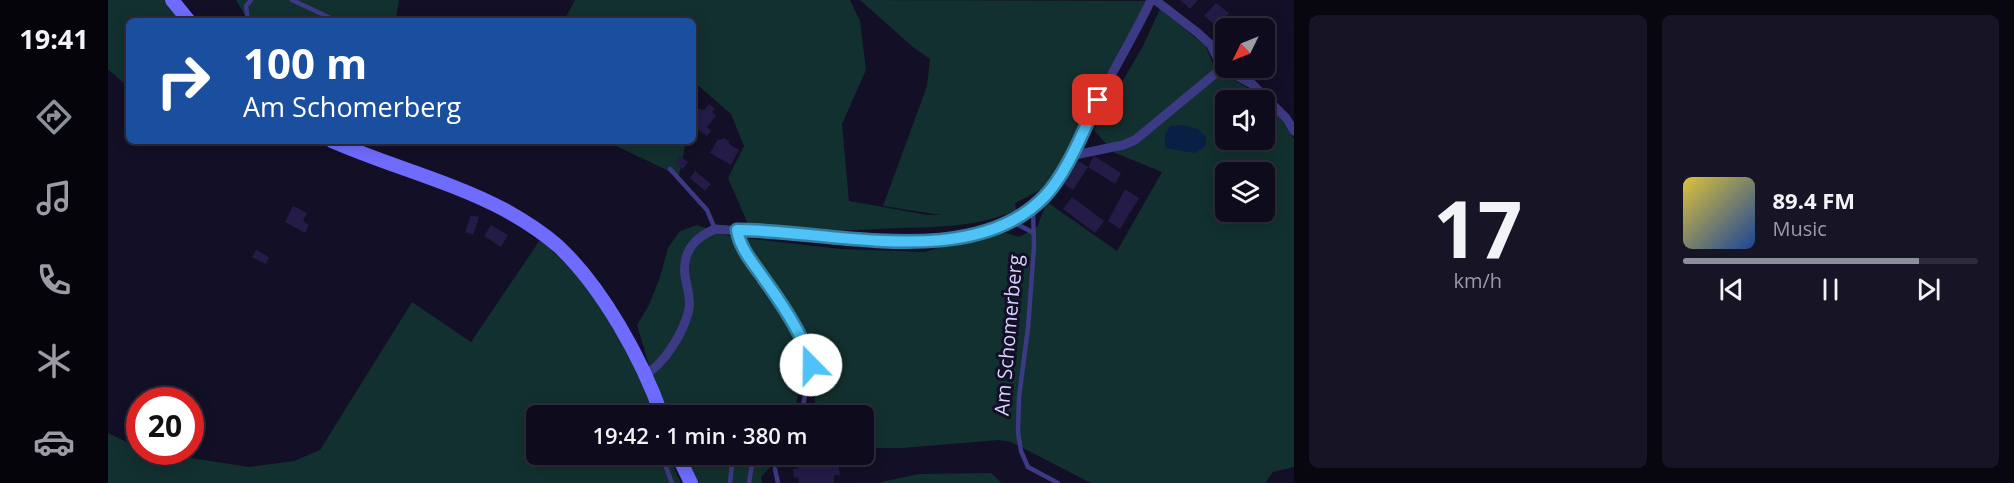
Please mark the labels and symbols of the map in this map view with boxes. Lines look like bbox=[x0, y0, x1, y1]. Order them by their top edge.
north arrow bbox=[1215, 18, 1275, 78]
pin bbox=[1072, 74, 1123, 125]
street label: Am Schomerberg bbox=[988, 253, 1029, 417]
position arrow bbox=[779, 333, 843, 397]
speed limit sign: 20 bbox=[126, 387, 204, 465]

